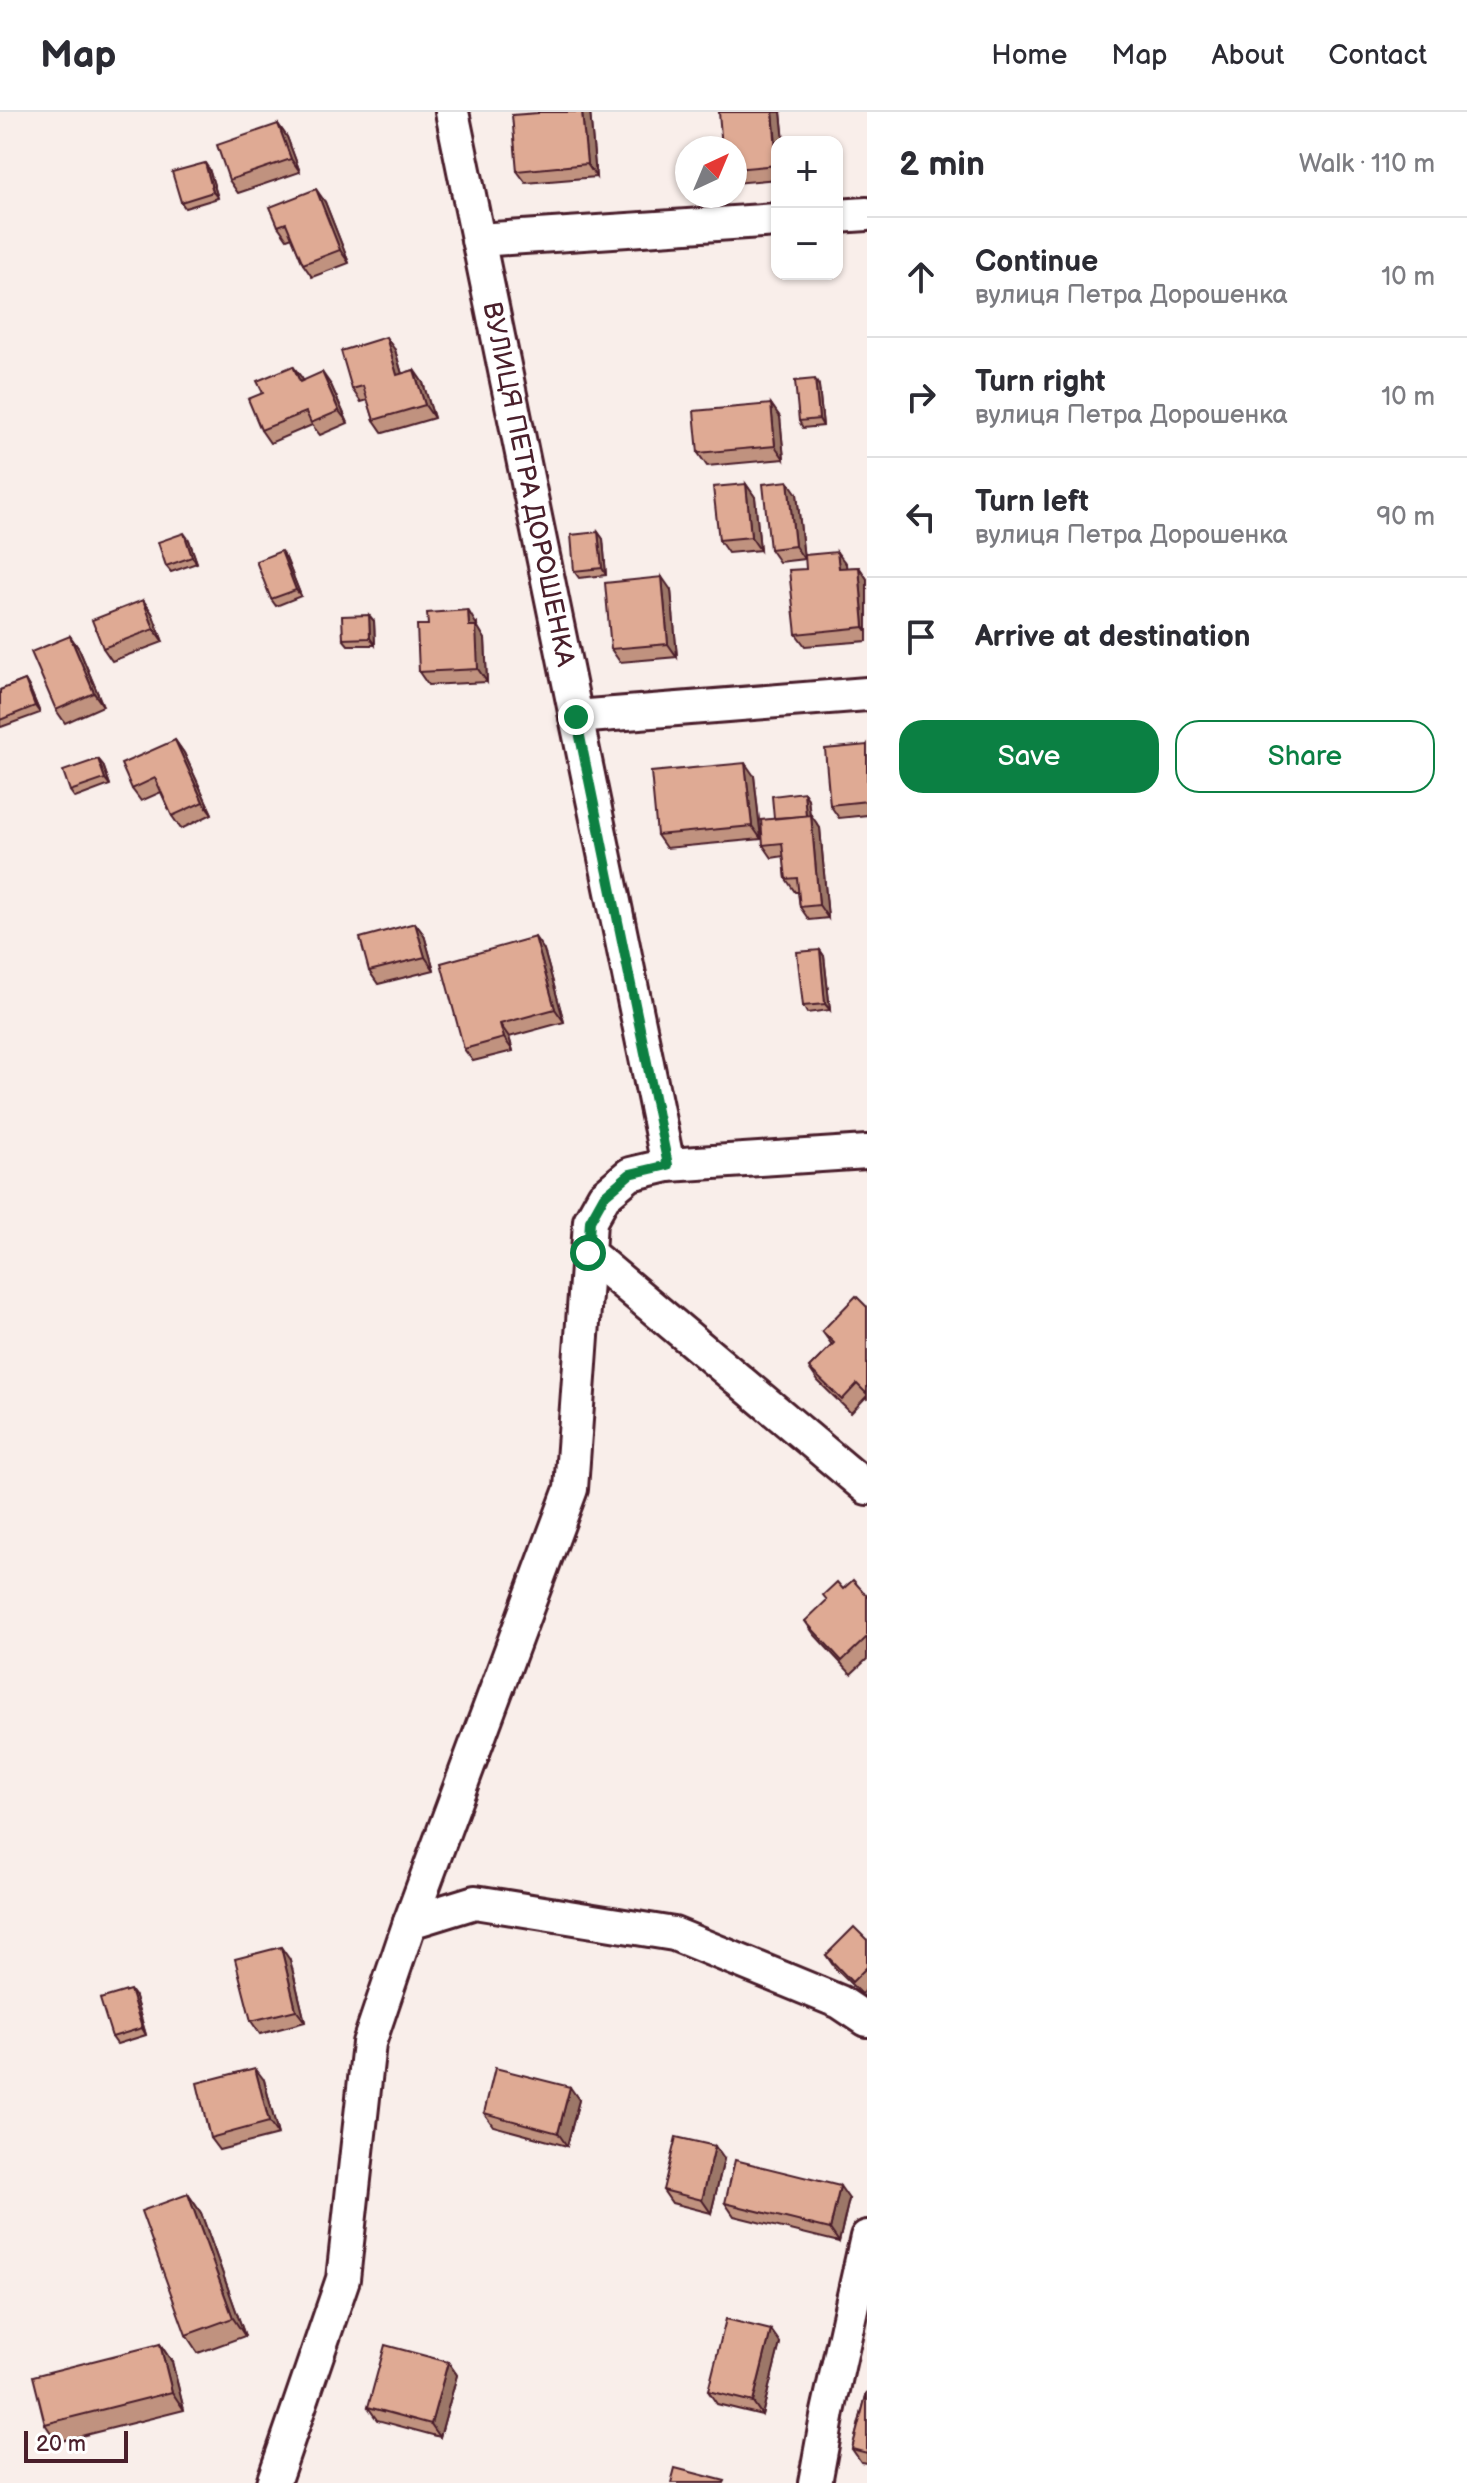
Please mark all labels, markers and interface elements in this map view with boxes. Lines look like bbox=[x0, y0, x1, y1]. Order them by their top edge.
text: Map bbox=[40, 33, 116, 78]
text: Home bbox=[991, 39, 1067, 72]
text: Map bbox=[1111, 39, 1168, 72]
text: About bbox=[1212, 39, 1284, 72]
text: Contact bbox=[1328, 39, 1427, 72]
north arrow bbox=[675, 136, 747, 208]
map controls bbox=[771, 136, 843, 280]
button: + bbox=[771, 136, 843, 208]
text: 2 min bbox=[899, 144, 985, 185]
text: Walk · 110 m bbox=[1299, 149, 1435, 180]
button: − bbox=[771, 208, 843, 280]
text: Continue bbox=[975, 244, 1098, 280]
icon: ahead bbox=[899, 255, 943, 299]
text: 10 m bbox=[1381, 262, 1435, 293]
text: вулиця Петра Дорошенка bbox=[975, 280, 1288, 311]
street label: ВУЛИЦЯ ПЕТРА ДОРОШЕНКА bbox=[476, 299, 581, 669]
text: Turn right bbox=[975, 364, 1106, 400]
icon: right bbox=[899, 375, 943, 419]
text: 10 m bbox=[1381, 382, 1435, 413]
text: вулиця Петра Дорошенка bbox=[975, 400, 1288, 431]
text: Turn left bbox=[975, 484, 1089, 520]
icon: left bbox=[899, 495, 943, 539]
text: 90 m bbox=[1376, 502, 1435, 533]
text: вулиця Петра Дорошенка bbox=[975, 520, 1288, 551]
icon: arrive bbox=[899, 615, 943, 659]
text: Arrive at destination bbox=[975, 619, 1251, 655]
route end bbox=[558, 699, 594, 735]
button: Save bbox=[899, 720, 1159, 793]
button: Share bbox=[1175, 720, 1435, 793]
route start bbox=[570, 1235, 606, 1271]
scale bar bbox=[24, 2427, 128, 2463]
text: 20 m bbox=[36, 2431, 86, 2458]

